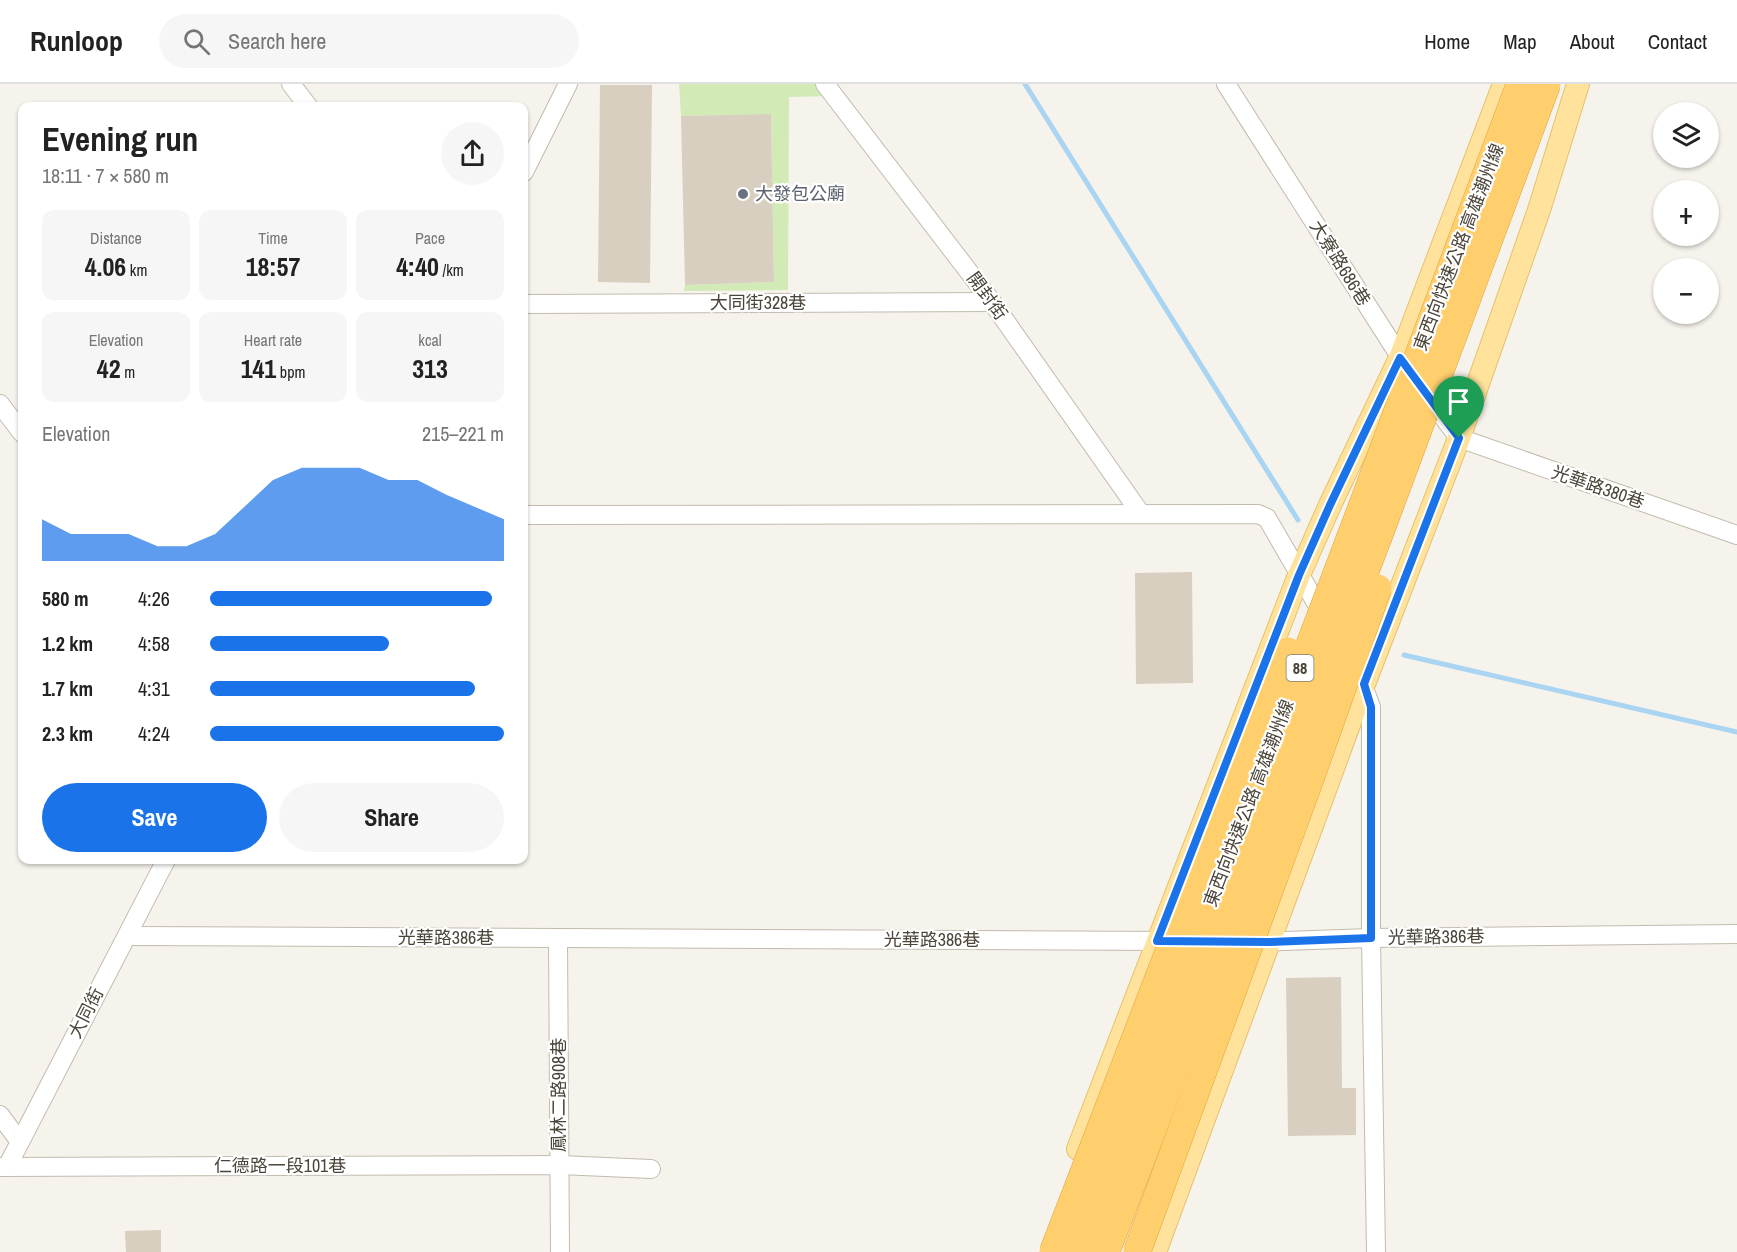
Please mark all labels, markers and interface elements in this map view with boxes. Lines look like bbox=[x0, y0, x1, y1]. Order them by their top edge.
search box bbox=[159, 14, 579, 68]
text: Runloop bbox=[30, 22, 123, 60]
icon: search bbox=[180, 25, 213, 58]
text: Search here bbox=[228, 26, 326, 56]
text: Home bbox=[1424, 27, 1470, 56]
text: Map bbox=[1503, 27, 1537, 56]
text: About bbox=[1570, 27, 1615, 56]
text: Contact bbox=[1648, 27, 1707, 56]
map controls bbox=[1653, 102, 1719, 324]
button: layers bbox=[1653, 102, 1719, 168]
text: Evening run bbox=[42, 117, 198, 161]
button: share bbox=[441, 122, 504, 185]
street label: 東西向快速公路 高雄潮州線 bbox=[1407, 140, 1510, 354]
text: 18:11 · 7 × 580 m bbox=[42, 162, 169, 189]
button: + bbox=[1653, 180, 1719, 246]
place label: 大發包公廟 bbox=[755, 181, 845, 206]
marker: 大發包公廟 bbox=[736, 187, 750, 201]
street label: 大寮路686巷 bbox=[1304, 215, 1377, 310]
text: Distance bbox=[90, 227, 142, 249]
text: Time bbox=[258, 227, 288, 249]
text: Pace bbox=[415, 227, 445, 249]
text: 4.06 bbox=[85, 249, 126, 284]
text: 18:57 bbox=[246, 249, 300, 284]
text: 4:40 bbox=[396, 249, 439, 284]
button: − bbox=[1653, 258, 1719, 324]
text: km bbox=[126, 259, 147, 281]
text: /km bbox=[439, 259, 464, 281]
street label: 開封街 bbox=[961, 267, 1013, 325]
street label: 大同街328巷 bbox=[710, 290, 806, 315]
text: Elevation bbox=[89, 329, 143, 351]
text: Heart rate bbox=[244, 329, 302, 351]
text: kcal bbox=[418, 329, 442, 351]
text: 42 bbox=[97, 351, 121, 386]
text: 141 bbox=[241, 351, 276, 386]
text: 313 bbox=[412, 351, 448, 386]
text: m bbox=[121, 361, 135, 383]
text: bpm bbox=[276, 361, 305, 383]
pin bbox=[1433, 376, 1484, 438]
icon: arrive bbox=[1442, 385, 1475, 418]
text: Elevation bbox=[42, 420, 110, 447]
text: 215–221 m bbox=[422, 420, 504, 447]
street label: 光華路380巷 bbox=[1548, 459, 1648, 514]
text: 580 m bbox=[42, 585, 89, 612]
text: 4:26 bbox=[138, 585, 170, 612]
text: 1.2 km bbox=[42, 630, 93, 657]
text: 4:58 bbox=[138, 630, 170, 657]
road number: 88 bbox=[1286, 655, 1314, 681]
text: 1.7 km bbox=[42, 675, 93, 702]
text: 4:31 bbox=[138, 675, 170, 702]
street label: 東西向快速公路 高雄潮州線 bbox=[1197, 696, 1300, 910]
text: 2.3 km bbox=[42, 720, 93, 747]
text: 4:24 bbox=[138, 720, 170, 747]
button: Save bbox=[42, 783, 267, 852]
button: Share bbox=[279, 783, 504, 852]
street label: 光華路386巷 bbox=[1387, 923, 1485, 950]
street label: 光華路386巷 bbox=[398, 925, 494, 950]
street label: 光華路386巷 bbox=[884, 927, 980, 952]
street label: 大同街 bbox=[62, 983, 109, 1043]
street label: 鳳林二路908巷 bbox=[546, 1038, 571, 1152]
street label: 仁德路一段101巷 bbox=[214, 1153, 346, 1178]

